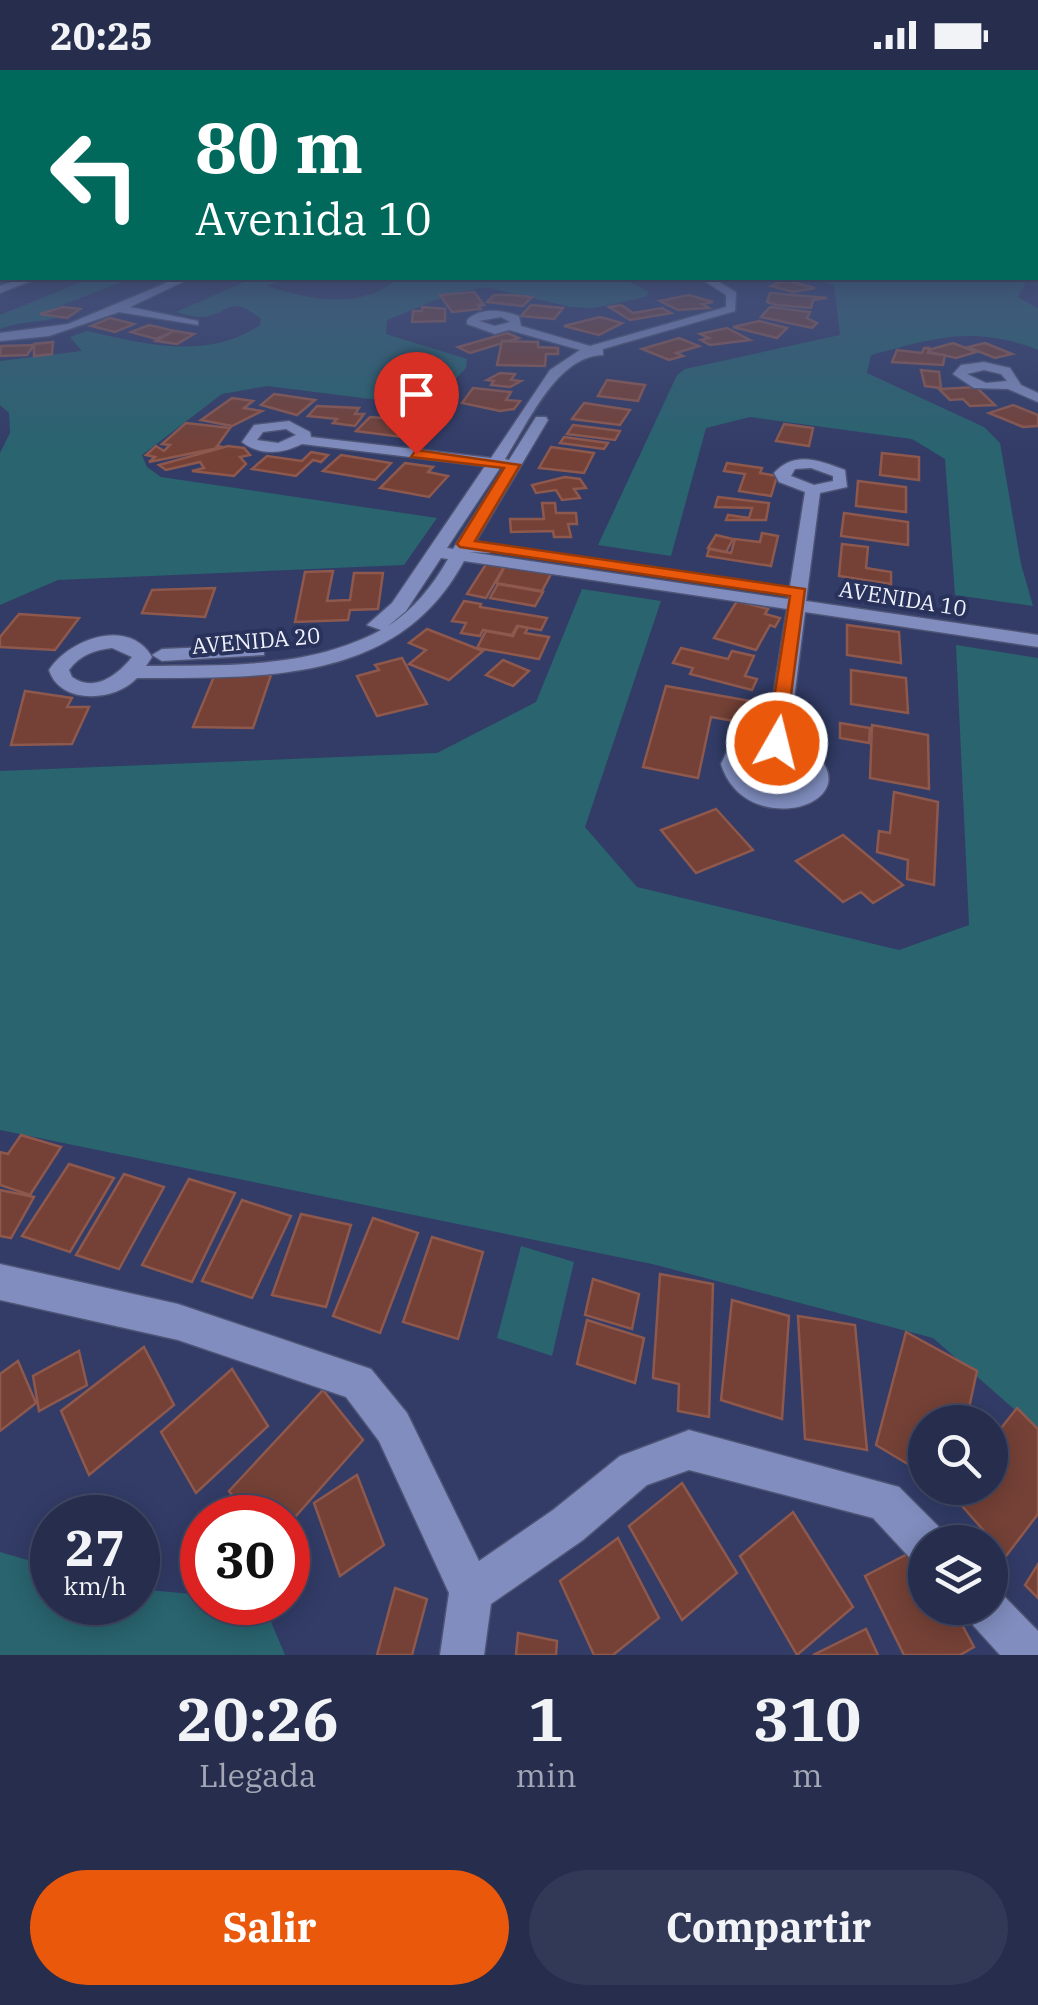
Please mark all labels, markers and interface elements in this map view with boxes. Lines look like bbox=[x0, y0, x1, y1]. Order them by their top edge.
text: 20:25 bbox=[50, 11, 153, 60]
text: 80 m bbox=[195, 101, 363, 192]
icon: left bbox=[30, 110, 160, 240]
text: Avenida 10 bbox=[195, 189, 432, 247]
pin bbox=[374, 352, 459, 455]
icon: arrive bbox=[389, 367, 444, 422]
street label: AVENIDA 10 bbox=[837, 574, 969, 622]
street label: AVENIDA 20 bbox=[190, 620, 322, 660]
position arrow bbox=[725, 691, 829, 795]
map controls bbox=[908, 1405, 1008, 1625]
button: search bbox=[908, 1405, 1008, 1505]
speed limit sign: 30 bbox=[180, 1495, 310, 1625]
text: 27 bbox=[65, 1515, 125, 1580]
button: layers bbox=[908, 1525, 1008, 1625]
text: km/h bbox=[63, 1569, 127, 1602]
text: 20:26 bbox=[177, 1679, 339, 1758]
text: 1 bbox=[528, 1679, 564, 1758]
text: 310 bbox=[753, 1679, 861, 1758]
text: Llegada bbox=[199, 1754, 317, 1796]
text: min bbox=[516, 1754, 577, 1796]
text: m bbox=[792, 1754, 823, 1796]
button: Salir bbox=[30, 1870, 509, 1985]
button: Compartir bbox=[529, 1870, 1008, 1985]

